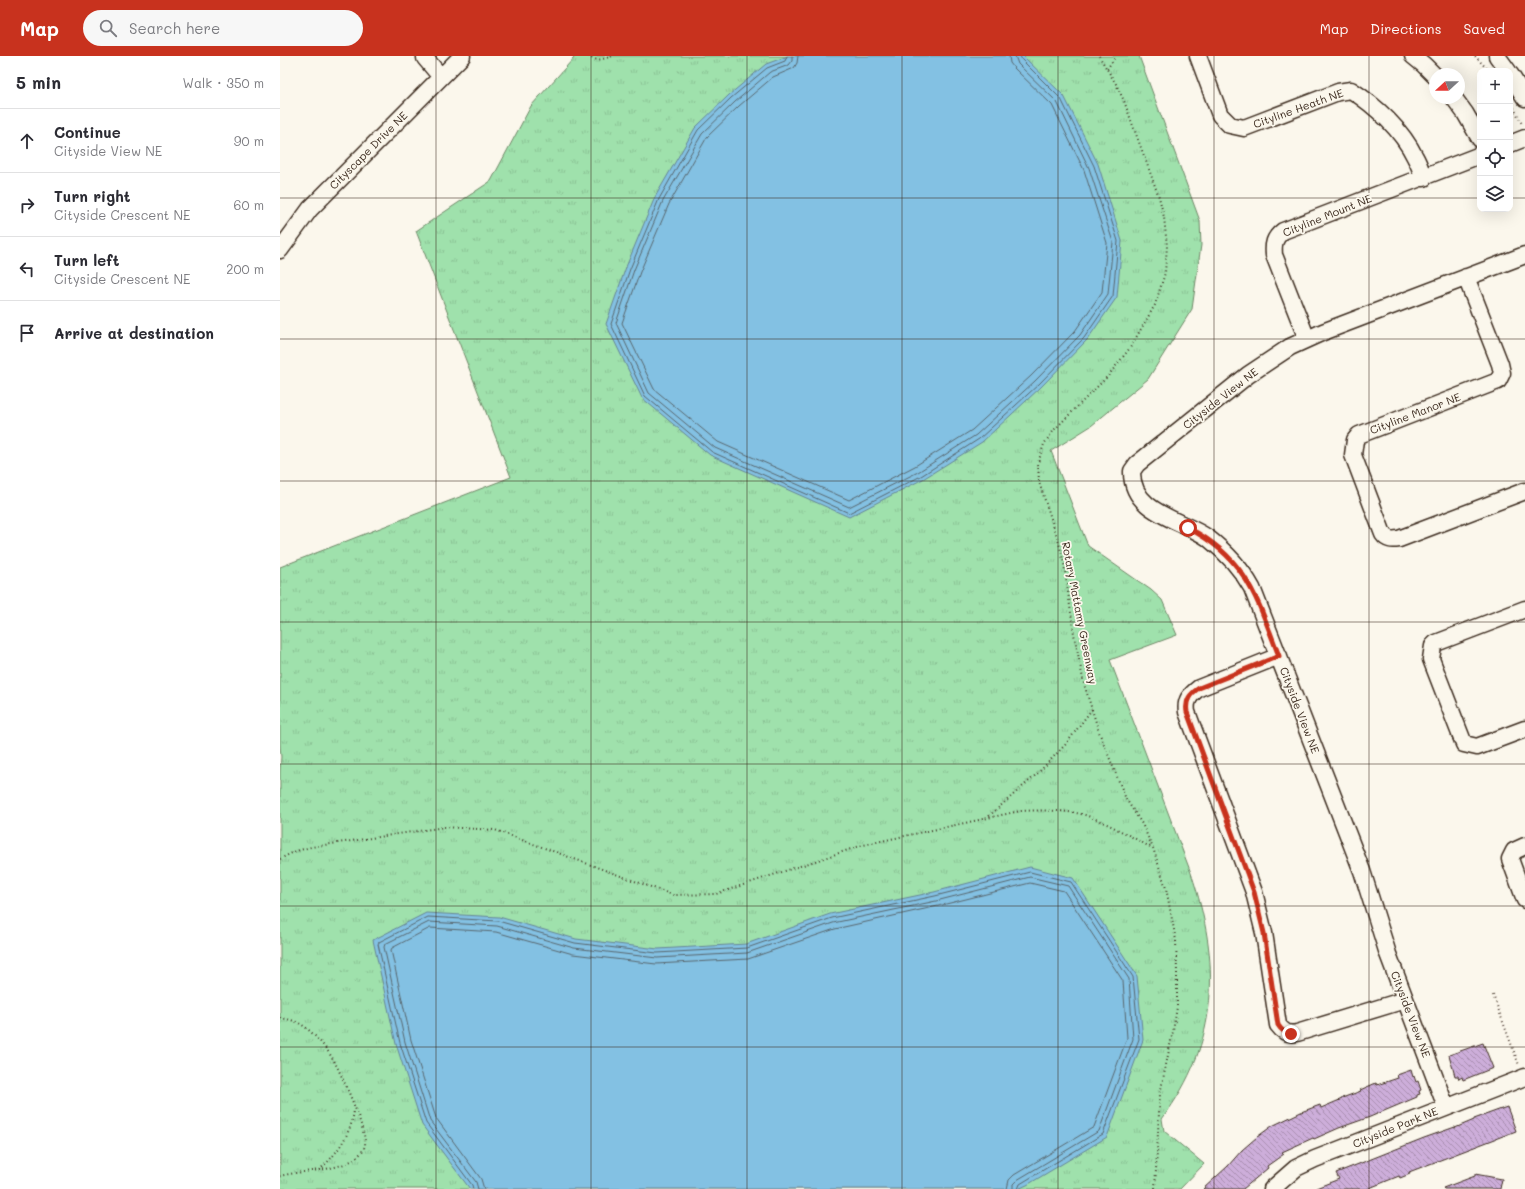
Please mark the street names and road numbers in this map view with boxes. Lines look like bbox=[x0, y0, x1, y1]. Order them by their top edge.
street label: Cityline Heath NE bbox=[1251, 85, 1345, 131]
street label: Cityscape Drive NE bbox=[326, 108, 410, 192]
street label: Cityline Mount NE bbox=[1280, 190, 1374, 240]
street label: Cityside View NE bbox=[1179, 364, 1261, 432]
street label: Cityline Manor NE bbox=[1367, 389, 1463, 437]
street label: Rotary Mattamy Greenway bbox=[1059, 541, 1101, 686]
street label: Cityside View NE bbox=[1277, 665, 1323, 755]
street label: Cityside View NE bbox=[1388, 969, 1434, 1059]
street label: Cityside Park NE bbox=[1350, 1103, 1440, 1151]

